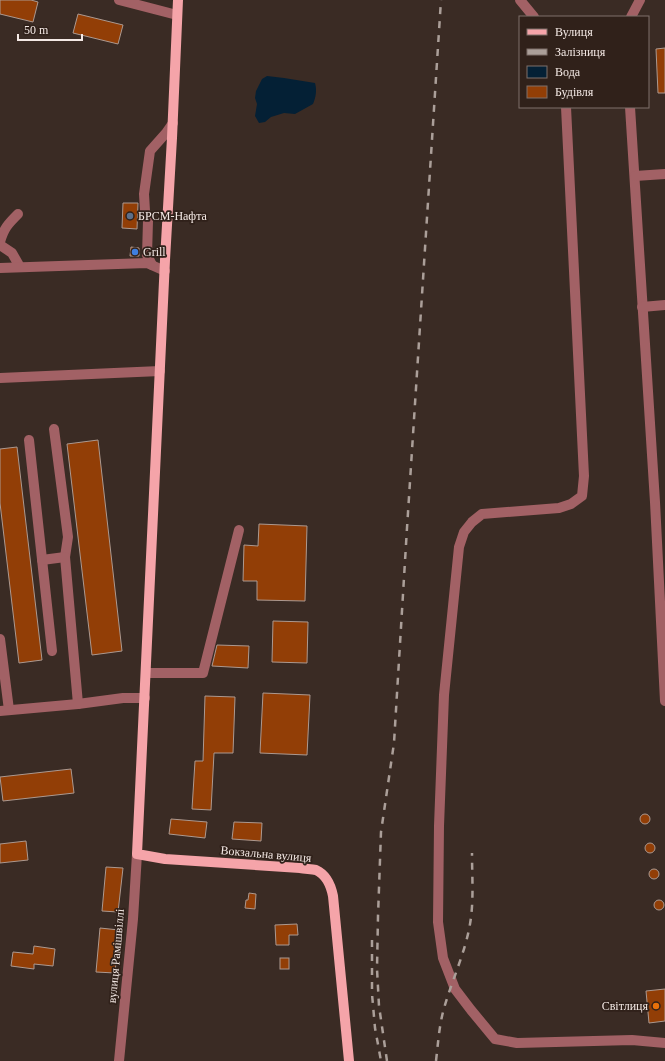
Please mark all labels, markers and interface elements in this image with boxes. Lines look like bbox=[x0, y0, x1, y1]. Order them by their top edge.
scale bar bbox=[18, 16, 82, 42]
legend bbox=[519, 16, 649, 108]
text: 50 m bbox=[24, 23, 49, 37]
text: Вулиця bbox=[555, 25, 593, 39]
text: Залізниця bbox=[555, 45, 606, 59]
text: Вода bbox=[555, 65, 581, 79]
text: Будівля bbox=[555, 85, 594, 99]
place label: БРСМ-Нафта bbox=[138, 209, 208, 223]
marker: БРСМ-Нафта bbox=[125, 211, 135, 221]
place label: Grill bbox=[143, 245, 166, 259]
marker: Grill bbox=[130, 247, 140, 257]
street label: Вокзальна вулиця bbox=[220, 843, 312, 865]
street label: вулиця Рамішвіллі bbox=[105, 908, 127, 1004]
place label: Світлиця bbox=[602, 999, 648, 1013]
marker: Світлиця bbox=[651, 1001, 661, 1011]

